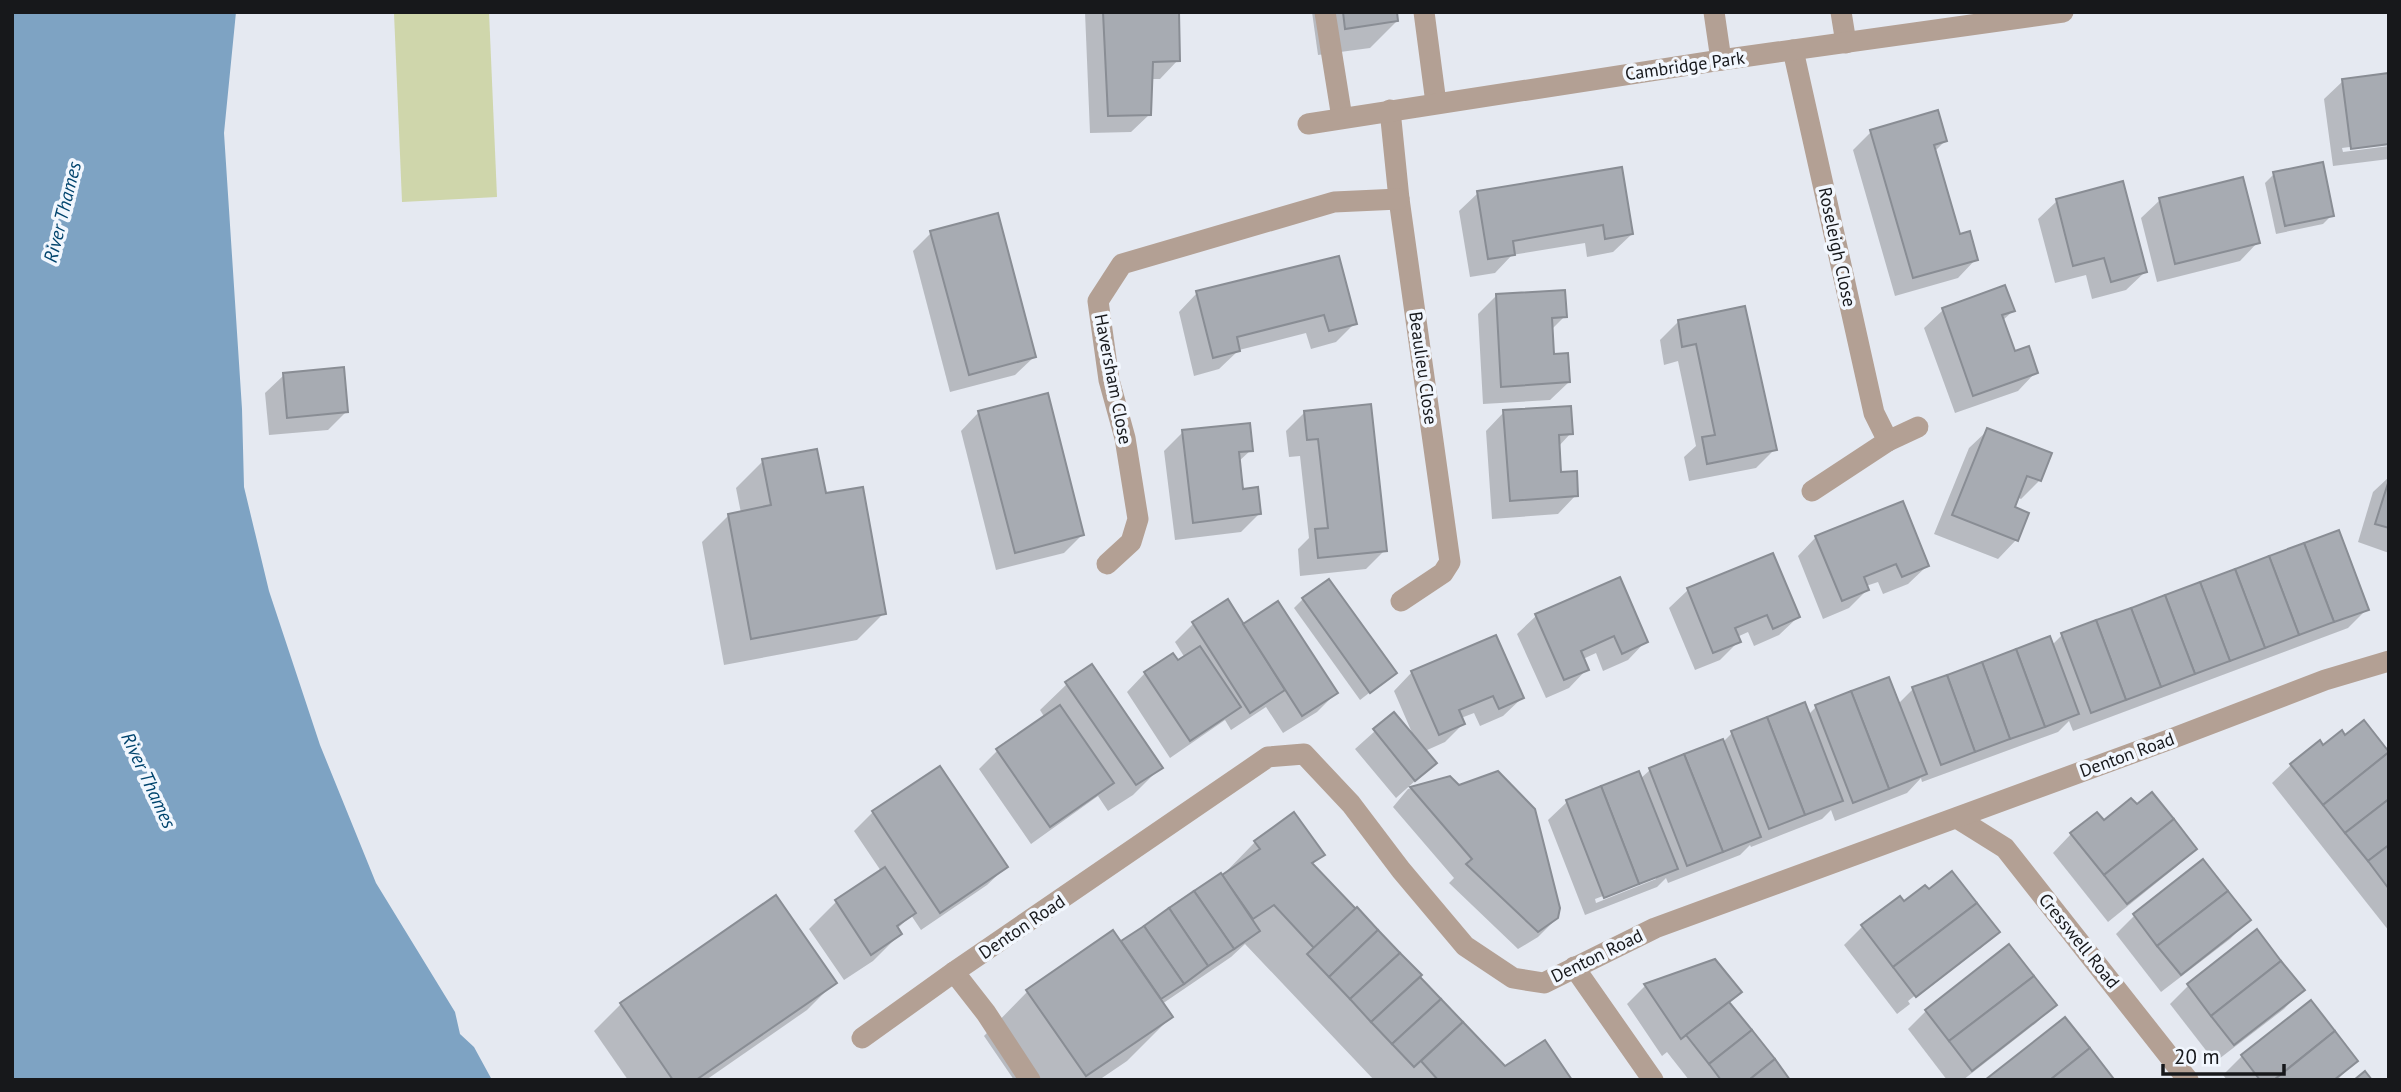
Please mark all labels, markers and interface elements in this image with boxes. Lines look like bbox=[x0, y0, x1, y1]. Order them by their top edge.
street label: Cambridge Park bbox=[1624, 46, 1747, 85]
water label: River Thames bbox=[38, 159, 86, 265]
street label: Roseleigh Close bbox=[1814, 185, 1861, 309]
street label: Beaulieu Close bbox=[1404, 310, 1443, 426]
street label: Haversham Close bbox=[1090, 312, 1137, 446]
street label: Denton Road bbox=[2076, 727, 2177, 782]
water label: River Thames bbox=[116, 728, 182, 832]
street label: Cresswell Road bbox=[2034, 888, 2125, 993]
street label: Denton Road bbox=[974, 889, 1069, 964]
street label: Denton Road bbox=[1547, 923, 1646, 988]
scale bar bbox=[2163, 1032, 2284, 1076]
text: 20 m bbox=[2174, 1043, 2220, 1070]

